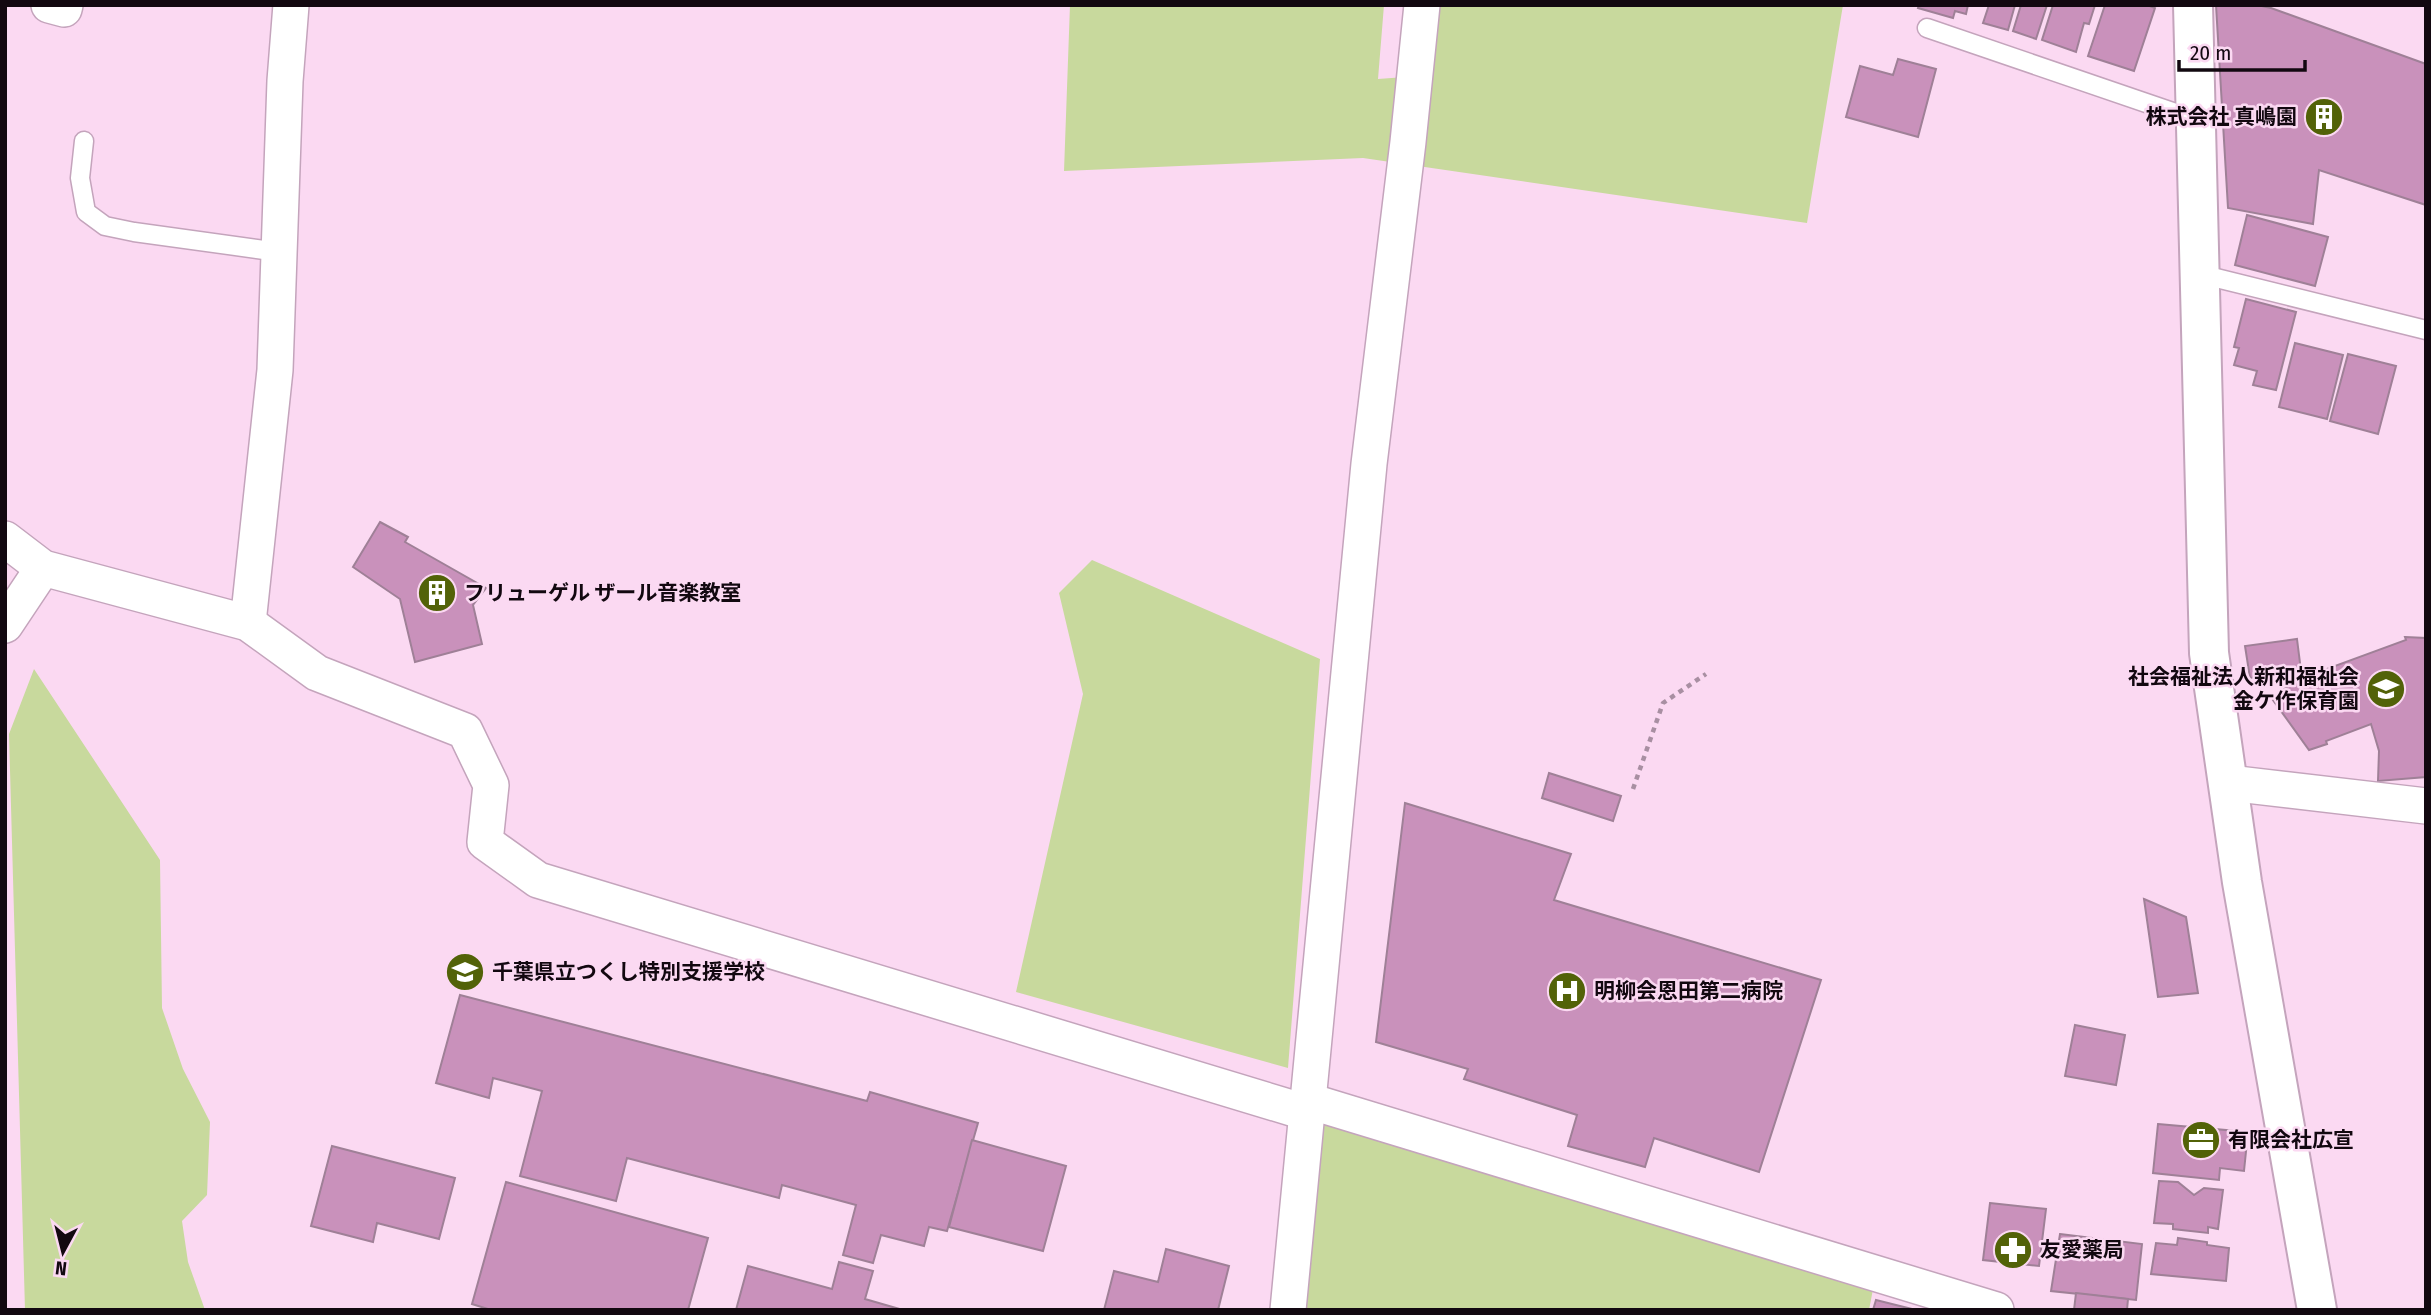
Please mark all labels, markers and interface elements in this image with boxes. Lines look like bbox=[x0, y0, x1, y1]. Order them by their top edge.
scale bar bbox=[2179, 28, 2305, 72]
text: 20 m bbox=[2190, 40, 2231, 66]
building icon: 株式会社 真嶋園 bbox=[2303, 96, 2345, 138]
place label: 株式会社 真嶋園 bbox=[2146, 104, 2297, 130]
building icon: フリューゲル ザール音楽教室 bbox=[416, 572, 458, 614]
place label: フリューゲル ザール音楽教室 bbox=[464, 580, 741, 606]
place label: 社会福祉法人新和福祉会 金ケ作保育園 bbox=[2128, 664, 2359, 714]
school or university icon: 社会福祉法人新和福祉会 金ケ作保育園 bbox=[2365, 668, 2407, 710]
school or university icon: 千葉県立つくし特別支援学校 bbox=[444, 951, 486, 993]
place label: 千葉県立つくし特別支援学校 bbox=[492, 959, 765, 985]
hospital icon: 明柳会恩田第二病院 bbox=[1546, 970, 1588, 1012]
place label: 明柳会恩田第二病院 bbox=[1594, 978, 1783, 1004]
office icon: 有限会社広宣 bbox=[2180, 1119, 2222, 1161]
place label: 有限会社広宣 bbox=[2228, 1127, 2354, 1153]
north arrow bbox=[28, 1217, 98, 1287]
pharmacy icon: 友愛薬局 bbox=[1992, 1229, 2034, 1271]
place label: 友愛薬局 bbox=[2040, 1237, 2124, 1263]
text: N bbox=[54, 1256, 68, 1280]

